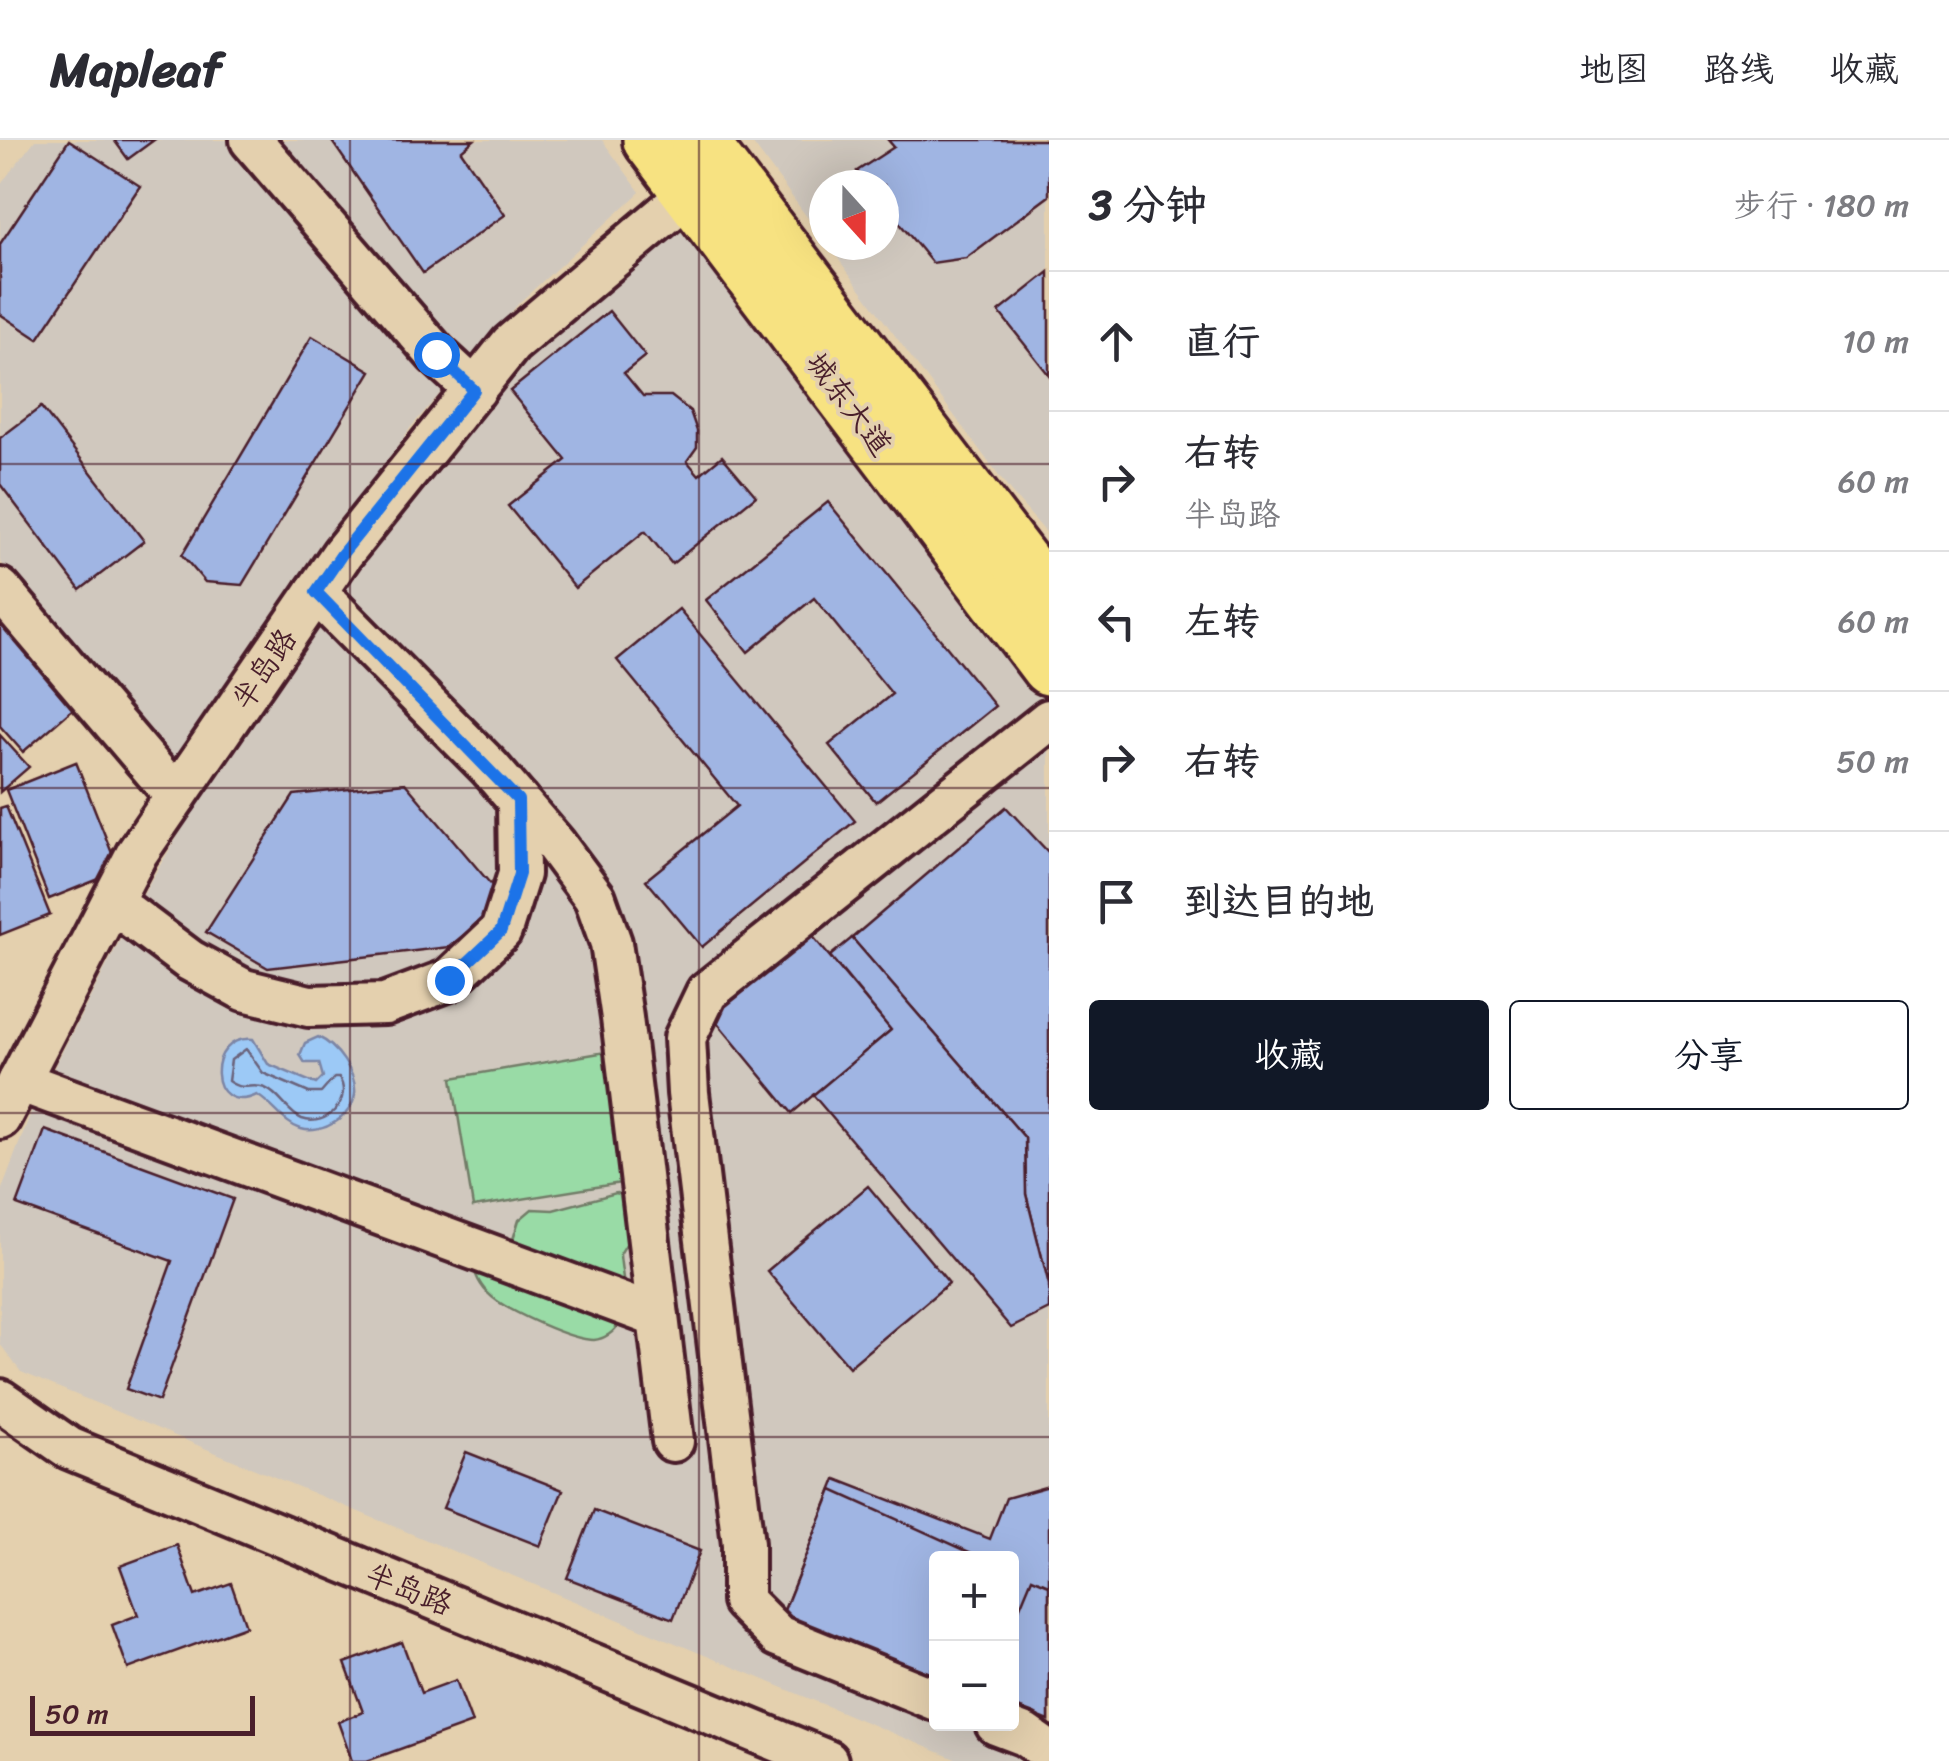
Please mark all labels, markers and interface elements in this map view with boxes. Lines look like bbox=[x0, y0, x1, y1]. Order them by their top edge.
text: Mapleaf bbox=[50, 27, 222, 112]
text: 地图 bbox=[1579, 38, 1649, 100]
text: 路线 bbox=[1704, 38, 1774, 100]
text: 收藏 bbox=[1829, 38, 1899, 100]
text: 3 分钟 bbox=[1089, 168, 1207, 242]
north arrow bbox=[809, 170, 899, 260]
text: 步行 · 180 m bbox=[1734, 177, 1909, 234]
text: 直行 bbox=[1184, 308, 1260, 375]
text: 10 m bbox=[1842, 313, 1909, 370]
icon: ahead bbox=[1089, 314, 1144, 369]
route start bbox=[414, 332, 460, 378]
street label: 城东大道 bbox=[791, 340, 907, 468]
text: 右转 bbox=[1184, 419, 1260, 486]
text: 60 m bbox=[1838, 453, 1909, 510]
icon: right bbox=[1089, 454, 1144, 509]
text: 半岛路 bbox=[1184, 486, 1280, 543]
text: 左转 bbox=[1184, 588, 1260, 655]
text: 60 m bbox=[1838, 593, 1909, 650]
icon: left bbox=[1089, 594, 1144, 649]
street label: 半岛路 bbox=[216, 617, 312, 721]
text: 右转 bbox=[1184, 728, 1260, 795]
text: 50 m bbox=[1836, 733, 1909, 790]
icon: right bbox=[1089, 734, 1144, 789]
text: 到达目的地 bbox=[1184, 868, 1374, 935]
icon: arrive bbox=[1089, 874, 1144, 929]
route end bbox=[427, 958, 473, 1004]
button: 收藏 bbox=[1089, 1000, 1489, 1110]
button: 分享 bbox=[1509, 1000, 1909, 1110]
street label: 半岛路 bbox=[357, 1547, 461, 1631]
map controls bbox=[929, 1551, 1019, 1731]
button: + bbox=[929, 1551, 1019, 1641]
button: − bbox=[929, 1641, 1019, 1731]
text: 50 m bbox=[45, 1689, 109, 1738]
scale bar bbox=[30, 1691, 255, 1736]

